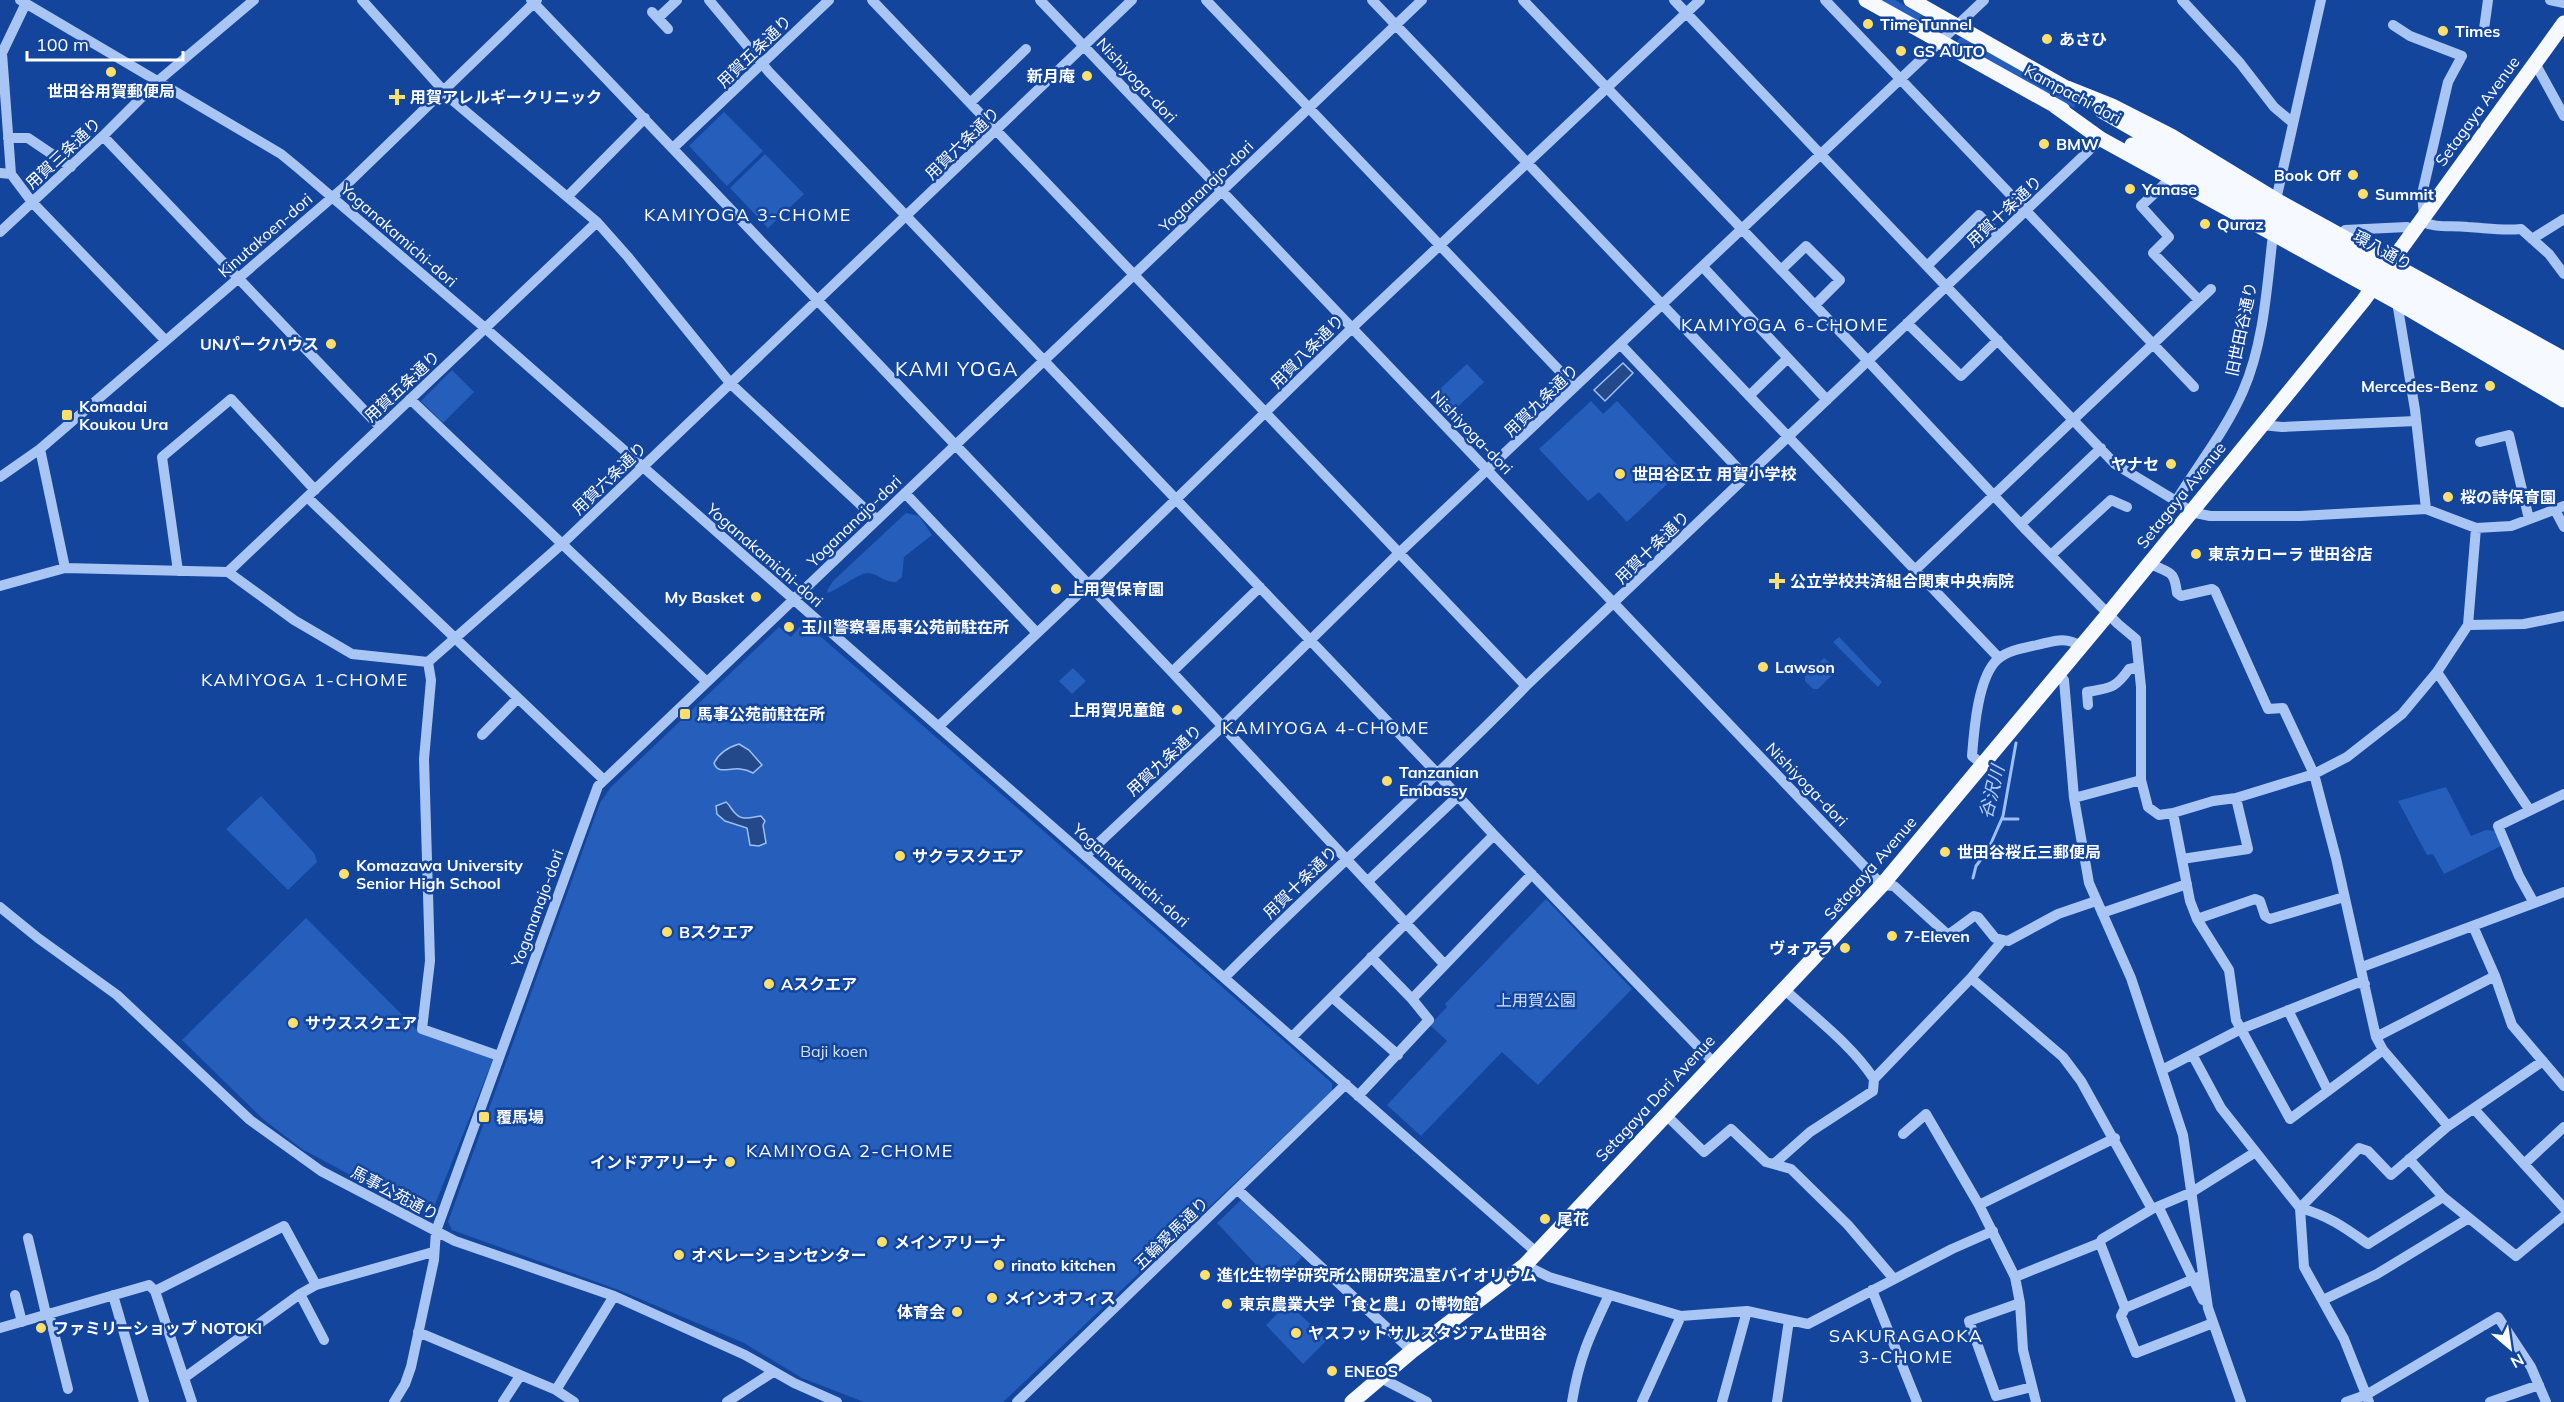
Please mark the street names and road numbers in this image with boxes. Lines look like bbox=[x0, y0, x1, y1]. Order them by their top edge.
street label: 用賀五条通り bbox=[713, 10, 795, 92]
street label: Nishiyoga-dori bbox=[1092, 33, 1182, 127]
street label: Setagaya Avenue bbox=[2430, 52, 2524, 170]
street label: Kampachi dori bbox=[2021, 60, 2125, 128]
street label: 用賀六条通り bbox=[921, 102, 1003, 184]
street label: 用賀三条通り bbox=[21, 113, 105, 193]
street label: Yogananajo-dori bbox=[1154, 136, 1257, 237]
street label: 用賀十条通り bbox=[1962, 171, 2046, 251]
street label: Yoganakamichi-dori bbox=[336, 178, 461, 291]
street label: Kinutakoen-dori bbox=[214, 189, 316, 281]
street label: 環八通り bbox=[2350, 226, 2416, 274]
street label: 旧世田谷通り bbox=[2221, 280, 2261, 378]
street label: 用賀八条通り bbox=[1266, 310, 1348, 392]
street label: 用賀五条通り bbox=[360, 346, 444, 426]
street label: 用賀九条通り bbox=[1500, 359, 1582, 441]
street label: Nishiyoga-dori bbox=[1427, 386, 1517, 478]
street label: 用賀六条通り bbox=[568, 437, 650, 519]
street label: Setagaya Avenue bbox=[2132, 438, 2230, 552]
street label: Yogananajo-dori bbox=[802, 471, 905, 572]
street label: Yoganakamichi-dori bbox=[702, 498, 827, 611]
street label: 用賀十条通り bbox=[1611, 506, 1693, 588]
street label: 用賀九条通り bbox=[1122, 720, 1206, 800]
street label: Nishiyoga-dori bbox=[1762, 738, 1852, 830]
street label: Setagaya Avenue bbox=[1820, 812, 1920, 924]
street label: Yoganakamichi-dori bbox=[1068, 818, 1193, 931]
street label: 用賀十条通り bbox=[1259, 841, 1341, 923]
street label: Yogananajo-dori bbox=[506, 847, 568, 970]
street label: Setagaya Dori Avenue bbox=[1591, 1031, 1719, 1165]
street label: 馬事公苑通り bbox=[348, 1162, 442, 1224]
street label: 五輪愛馬通り bbox=[1130, 1192, 1212, 1274]

